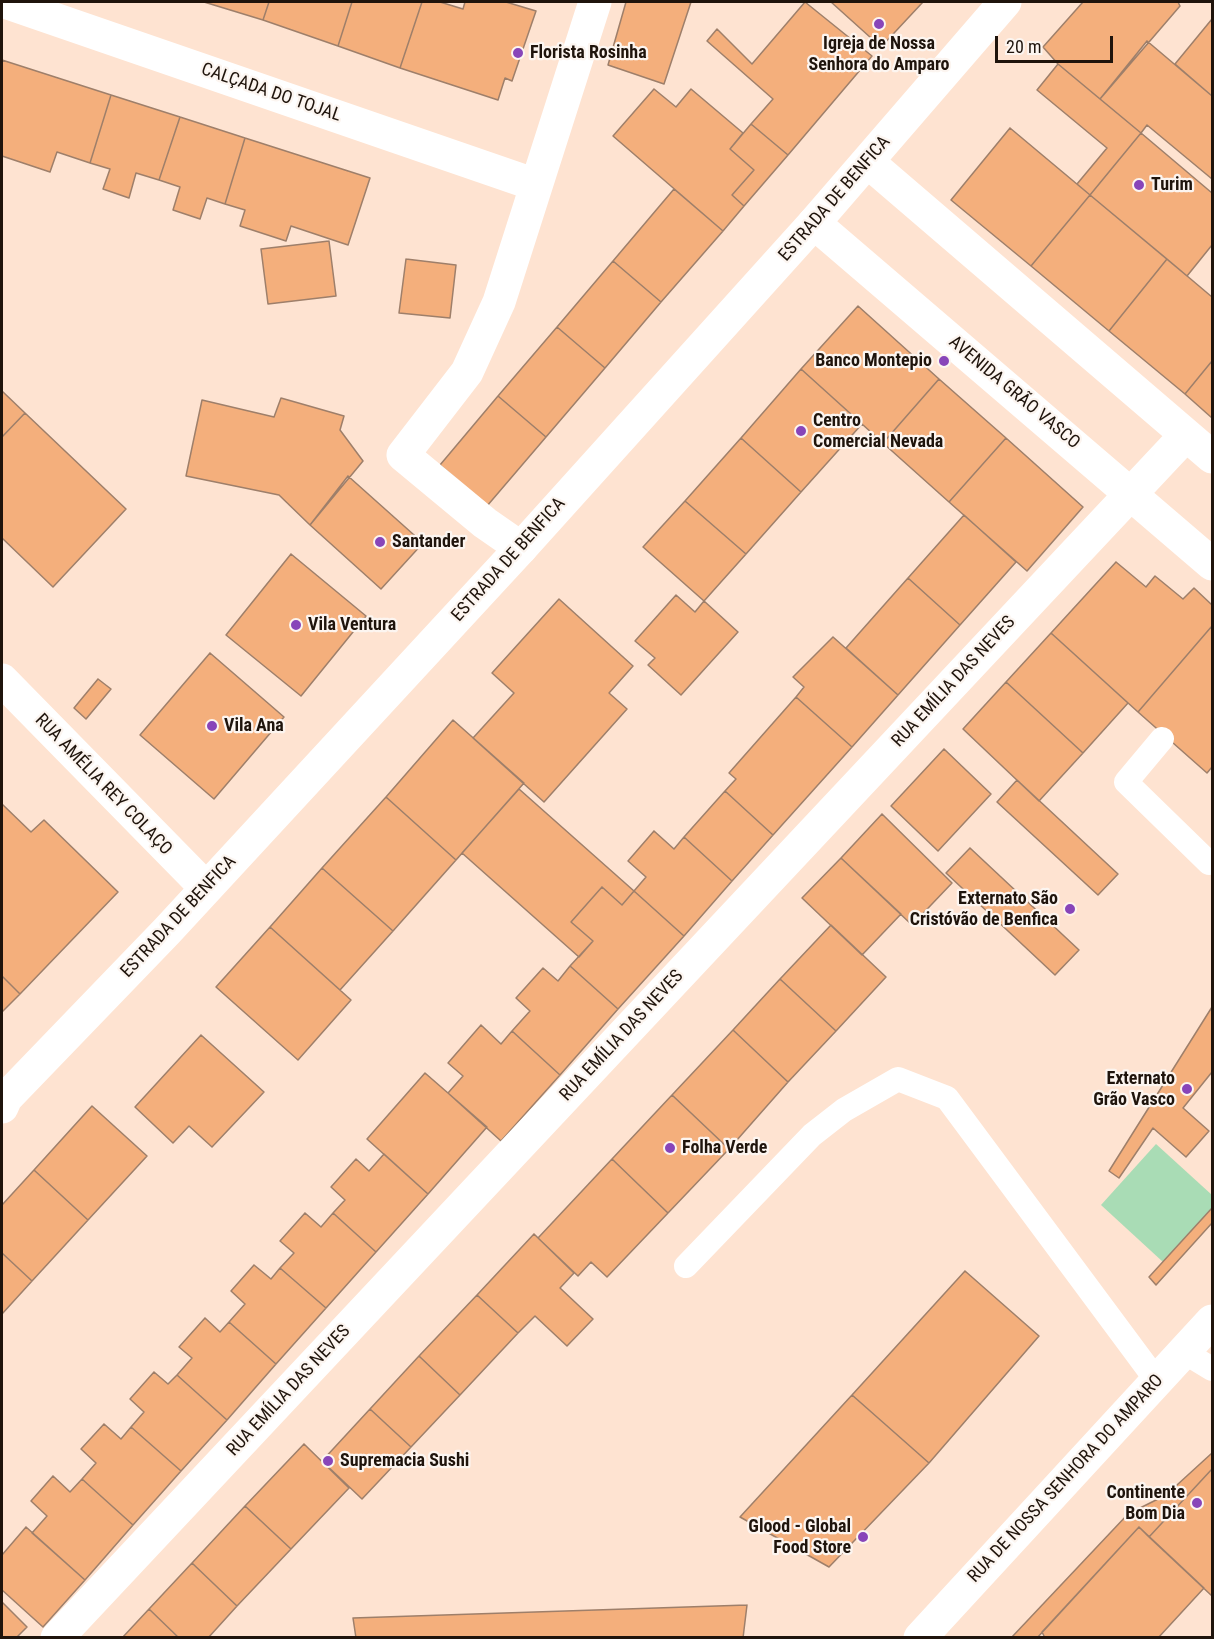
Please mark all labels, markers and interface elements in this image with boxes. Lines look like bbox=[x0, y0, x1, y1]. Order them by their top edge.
marker: Igreja de Nossa Senhora do Amparo bbox=[872, 17, 886, 31]
scale bar bbox=[998, 24, 1116, 62]
place label: Igreja de Nossa Senhora do Amparo bbox=[808, 33, 950, 76]
text: 20 m bbox=[1006, 36, 1041, 57]
place label: Florista Rosinha bbox=[530, 42, 647, 64]
marker: Florista Rosinha bbox=[511, 46, 525, 60]
street label: CALÇADA DO TOJAL bbox=[198, 59, 344, 127]
street label: ESTRADA DE BENFICA bbox=[775, 132, 895, 266]
place label: Turim bbox=[1151, 174, 1193, 196]
marker: Turim bbox=[1132, 178, 1146, 192]
street label: AVENIDA GRÃO VASCO bbox=[944, 332, 1084, 454]
place label: Banco Montepio bbox=[815, 350, 932, 372]
marker: Banco Montepio bbox=[937, 354, 951, 368]
place label: Centro Comercial Nevada bbox=[813, 410, 943, 452]
marker: Centro Comercial Nevada bbox=[794, 424, 808, 438]
street label: ESTRADA DE BENFICA bbox=[448, 494, 570, 626]
place label: Santander bbox=[392, 531, 465, 553]
marker: Santander bbox=[373, 535, 387, 549]
street label: RUA EMÍLIA DAS NEVES bbox=[888, 612, 1020, 752]
place label: Vila Ventura bbox=[308, 614, 396, 636]
marker: Vila Ventura bbox=[289, 618, 303, 632]
street label: RUA AMÉLIA REY COLAÇO bbox=[30, 710, 176, 860]
place label: Vila Ana bbox=[224, 715, 284, 737]
marker: Vila Ana bbox=[205, 719, 219, 733]
street label: ESTRADA DE BENFICA bbox=[117, 851, 241, 983]
place label: Externato São Cristóvão de Benfica bbox=[910, 888, 1058, 930]
marker: Externato São Cristóvão de Benfica bbox=[1063, 902, 1077, 916]
street label: RUA EMÍLIA DAS NEVES bbox=[556, 966, 688, 1106]
place label: Externato Grão Vasco bbox=[1093, 1068, 1175, 1110]
marker: Externato Grão Vasco bbox=[1180, 1082, 1194, 1096]
place label: Folha Verde bbox=[682, 1137, 767, 1159]
marker: Folha Verde bbox=[663, 1141, 677, 1155]
street label: RUA EMÍLIA DAS NEVES bbox=[223, 1321, 355, 1461]
street label: RUA DE NOSSA SENHORA DO AMPARO bbox=[964, 1370, 1168, 1588]
place label: Supremacia Sushi bbox=[340, 1450, 469, 1472]
marker: Supremacia Sushi bbox=[321, 1454, 335, 1468]
place label: Continente Bom Dia bbox=[1106, 1482, 1185, 1524]
marker: Continente Bom Dia bbox=[1190, 1496, 1204, 1510]
place label: Glood - Global Food Store bbox=[748, 1516, 851, 1558]
marker: Glood - Global Food Store bbox=[856, 1530, 870, 1544]

